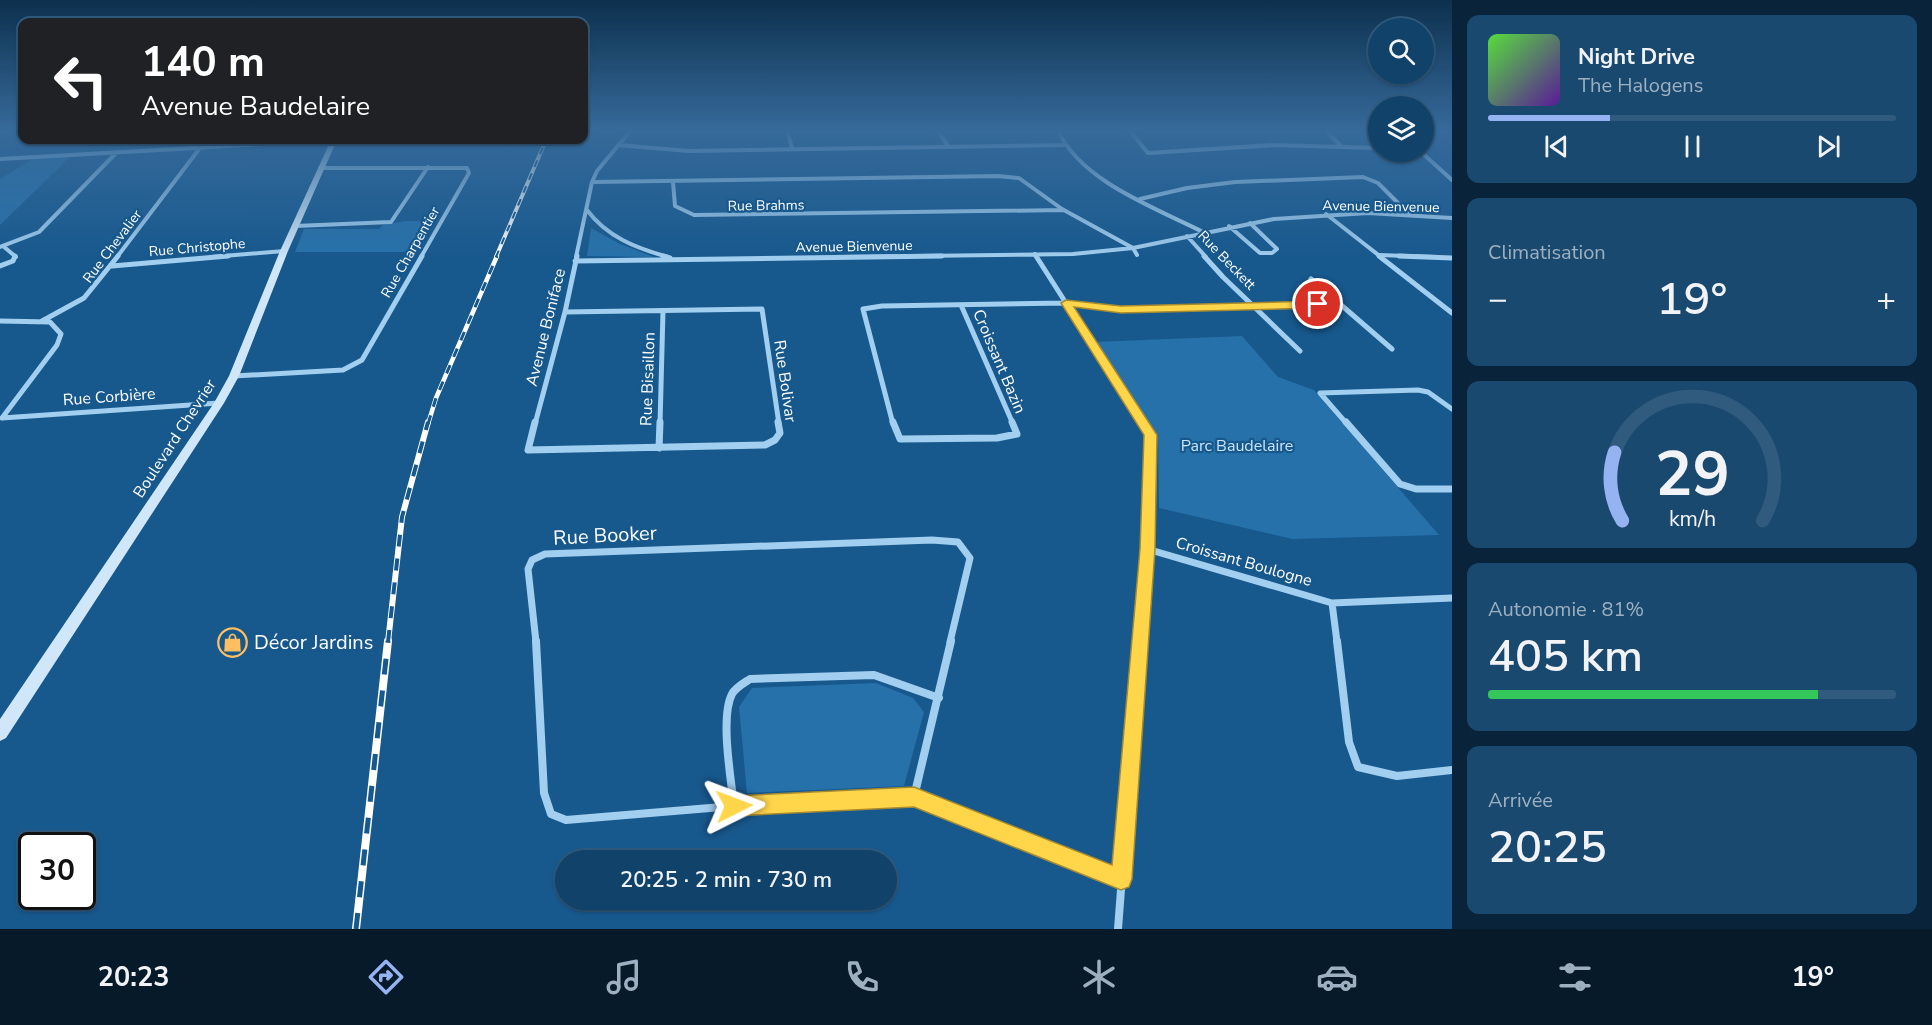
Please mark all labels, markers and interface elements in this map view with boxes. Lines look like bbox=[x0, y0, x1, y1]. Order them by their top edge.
map controls bbox=[1368, 18, 1434, 162]
button: search bbox=[1368, 18, 1434, 84]
text: 140 m bbox=[141, 34, 265, 91]
icon: left bbox=[42, 42, 120, 120]
text: Night Drive bbox=[1578, 42, 1695, 72]
text: The Halogens bbox=[1578, 72, 1703, 99]
text: Avenue Baudelaire bbox=[141, 88, 370, 125]
button: layers bbox=[1368, 96, 1434, 162]
icon: previous bbox=[1540, 130, 1573, 163]
icon: pause bbox=[1676, 130, 1709, 163]
icon: next bbox=[1812, 130, 1845, 163]
street label: Rue Brahms bbox=[727, 195, 805, 216]
street label: Avenue Bienvenue bbox=[1322, 196, 1440, 217]
street label: Rue Charpentier bbox=[377, 203, 444, 301]
street label: Rue Chevalier bbox=[79, 206, 146, 287]
street label: Rue Beckett bbox=[1194, 227, 1260, 294]
street label: Rue Christophe bbox=[148, 234, 246, 261]
street label: Avenue Bienvenue bbox=[795, 236, 913, 257]
text: Climatisation bbox=[1488, 239, 1606, 266]
street label: Avenue Boniface bbox=[521, 266, 571, 388]
text: 19° bbox=[1657, 269, 1727, 330]
text: − bbox=[1488, 277, 1508, 322]
text: + bbox=[1876, 277, 1896, 322]
pin bbox=[1292, 278, 1343, 329]
icon: arrive bbox=[1301, 287, 1334, 320]
street label: Croissant Bazin bbox=[967, 306, 1031, 417]
street label: Rue Bisaillon bbox=[635, 332, 661, 426]
street label: Rue Bolivar bbox=[768, 339, 802, 424]
street label: Boulevard Chevrier bbox=[128, 375, 222, 502]
street label: Rue Corbière bbox=[62, 383, 156, 411]
text: 29 bbox=[1655, 433, 1729, 518]
park label: Parc Baudelaire bbox=[1181, 435, 1293, 457]
text: km/h bbox=[1668, 505, 1716, 535]
street label: Rue Booker bbox=[553, 519, 658, 552]
street label: Croissant Boulogne bbox=[1173, 532, 1314, 592]
text: Autonomie · 81% bbox=[1488, 596, 1644, 623]
shop icon: Décor Jardins bbox=[217, 626, 249, 658]
text: 405 km bbox=[1488, 626, 1643, 687]
place label: Décor Jardins bbox=[254, 629, 373, 656]
position arrow bbox=[702, 774, 766, 838]
text: Arrivée bbox=[1488, 787, 1553, 814]
text: 20:25 bbox=[1488, 817, 1607, 878]
speed limit sign: 30 bbox=[18, 832, 96, 910]
text: 20:25 · 2 min · 730 m bbox=[620, 865, 832, 895]
icon: directions bbox=[365, 956, 407, 998]
icon: music bbox=[603, 956, 645, 998]
icon: phone bbox=[841, 956, 883, 998]
icon: climate bbox=[1078, 956, 1120, 998]
icon: car bbox=[1316, 956, 1358, 998]
icon: filters bbox=[1554, 956, 1596, 998]
text: 20:23 bbox=[98, 959, 169, 996]
text: 19° bbox=[1791, 959, 1834, 996]

